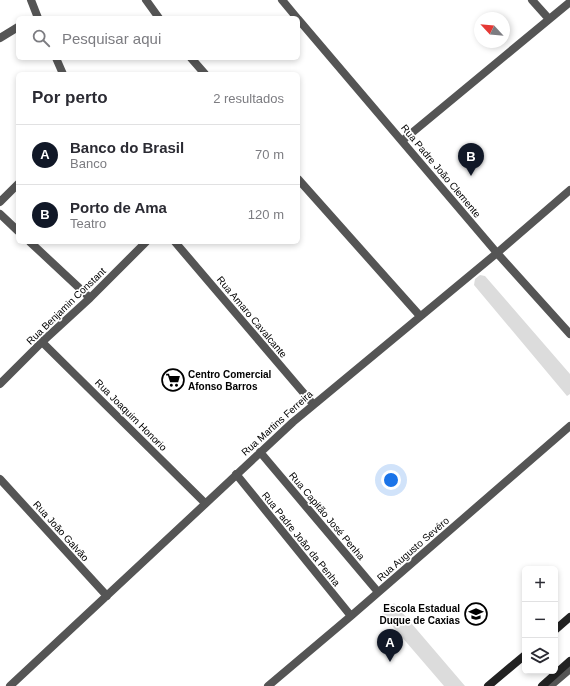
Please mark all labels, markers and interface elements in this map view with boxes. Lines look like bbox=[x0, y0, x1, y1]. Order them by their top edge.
north arrow bbox=[474, 12, 510, 48]
search box bbox=[16, 16, 300, 60]
icon: search bbox=[30, 27, 52, 49]
text: Pesquisar aqui bbox=[62, 30, 161, 47]
text: Por perto bbox=[32, 88, 108, 107]
text: 2 resultados bbox=[213, 91, 284, 106]
street label: Rua Padre João Clemente bbox=[399, 122, 483, 220]
text: Banco do Brasil bbox=[70, 139, 184, 156]
pin: B bbox=[458, 143, 484, 176]
text: A bbox=[40, 147, 50, 162]
text: 70 m bbox=[255, 147, 284, 162]
text: Banco bbox=[70, 156, 107, 171]
text: Porto de Ama bbox=[70, 199, 167, 216]
text: B bbox=[40, 207, 50, 222]
text: 120 m bbox=[248, 207, 284, 222]
text: Teatro bbox=[70, 216, 106, 231]
street label: Rua Benjamin Constant bbox=[24, 265, 108, 347]
street label: Rua Amaro Cavalcante bbox=[215, 274, 290, 360]
supermarket icon: Centro Comercial Afonso Barros bbox=[160, 367, 186, 393]
place label: Centro Comercial Afonso Barros bbox=[188, 369, 272, 392]
street label: Rua Joaquim Honorio bbox=[93, 377, 169, 453]
street label: Rua Martins Ferreira bbox=[239, 388, 315, 458]
street label: Rua Capitão José Penha bbox=[287, 470, 367, 562]
your location bbox=[381, 470, 401, 490]
street label: Rua Padre João da Penha bbox=[260, 490, 343, 589]
street label: Rua João Galvão bbox=[31, 499, 91, 564]
street label: Rua Augusto Sevéro bbox=[375, 514, 452, 583]
map controls bbox=[522, 566, 558, 674]
button: + bbox=[522, 566, 558, 602]
school or university icon: Escola Estadual Duque de Caxias bbox=[463, 601, 489, 627]
button: − bbox=[522, 602, 558, 638]
place label: Escola Estadual Duque de Caxias bbox=[379, 603, 460, 626]
pin: A bbox=[377, 629, 403, 662]
button: layers bbox=[522, 638, 558, 674]

